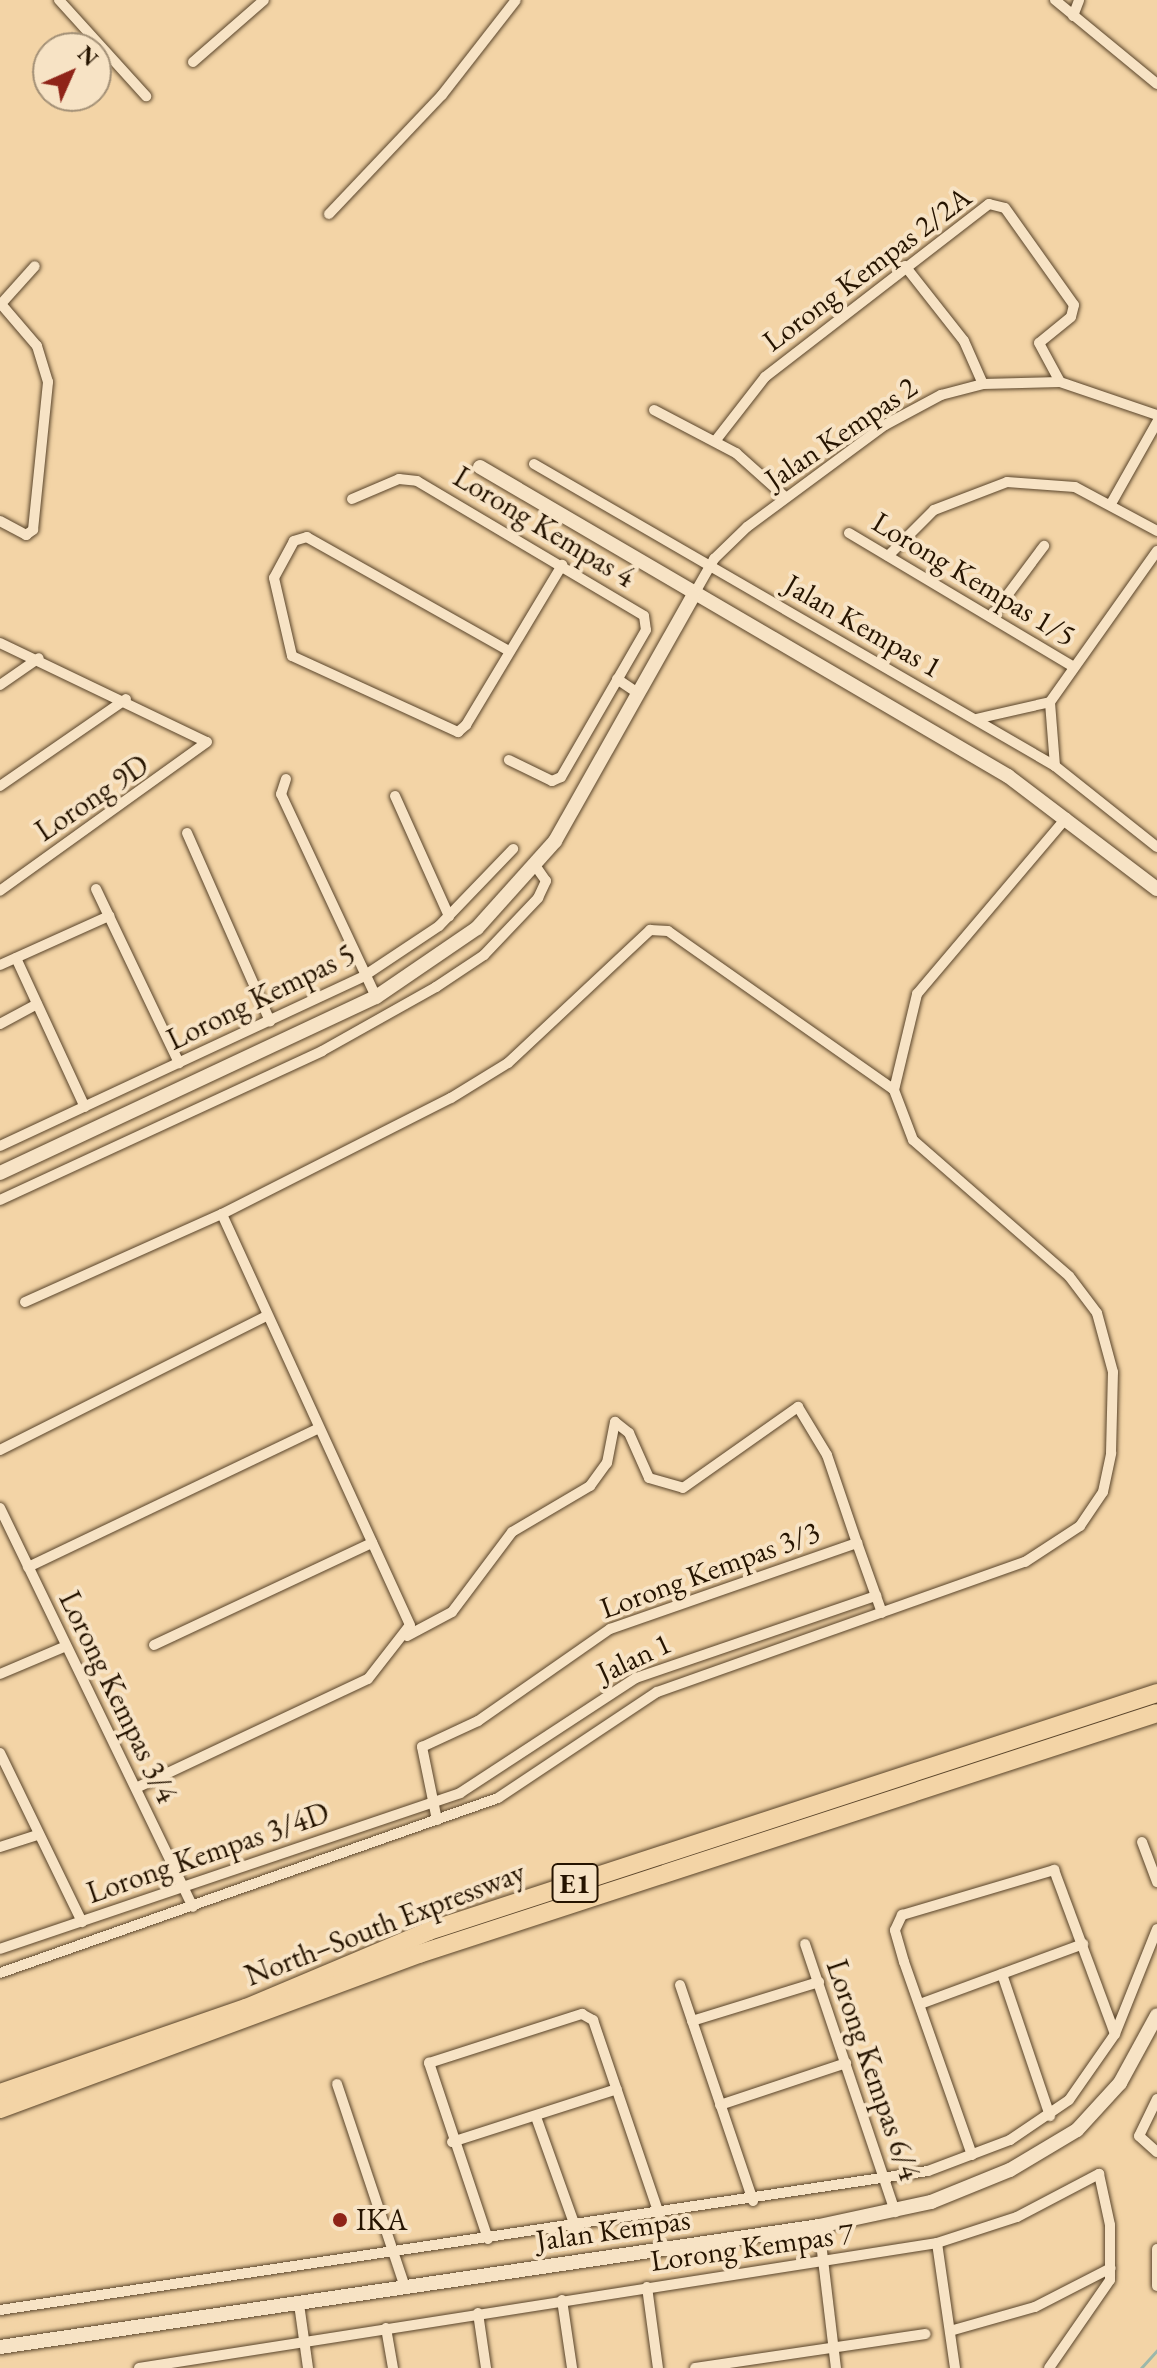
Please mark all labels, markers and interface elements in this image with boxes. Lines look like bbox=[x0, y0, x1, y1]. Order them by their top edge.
north arrow bbox=[32, 32, 112, 112]
text: N bbox=[71, 40, 104, 73]
street label: Lorong Kempas 2/2A bbox=[756, 179, 978, 359]
street label: Jalan Kempas 2 bbox=[758, 369, 924, 497]
street label: Lorong Kempas 4 bbox=[447, 459, 641, 595]
street label: Lorong Kempas 1/5 bbox=[866, 504, 1082, 654]
street label: Jalan Kempas 1 bbox=[778, 566, 948, 686]
street label: Lorong 9D bbox=[28, 747, 156, 849]
street label: Lorong Kempas 5 bbox=[161, 936, 361, 1058]
street label: Lorong Kempas 3/3 bbox=[595, 1514, 825, 1626]
street label: Lorong Kempas 3/4 bbox=[51, 1585, 185, 1809]
street label: Jalan 1 bbox=[591, 1625, 677, 1691]
street label: Lorong Kempas 3/4D bbox=[82, 1795, 334, 1911]
street label: North–South Expressway bbox=[240, 1854, 530, 1994]
road number: E1 bbox=[551, 1859, 599, 1907]
street label: Lorong Kempas 6/4 bbox=[818, 1955, 928, 2185]
street label: Jalan Kempas bbox=[534, 2201, 692, 2259]
place label: IKA bbox=[356, 2202, 407, 2238]
marker: IKA bbox=[331, 2211, 349, 2229]
street label: Lorong Kempas 7 bbox=[648, 2215, 856, 2279]

